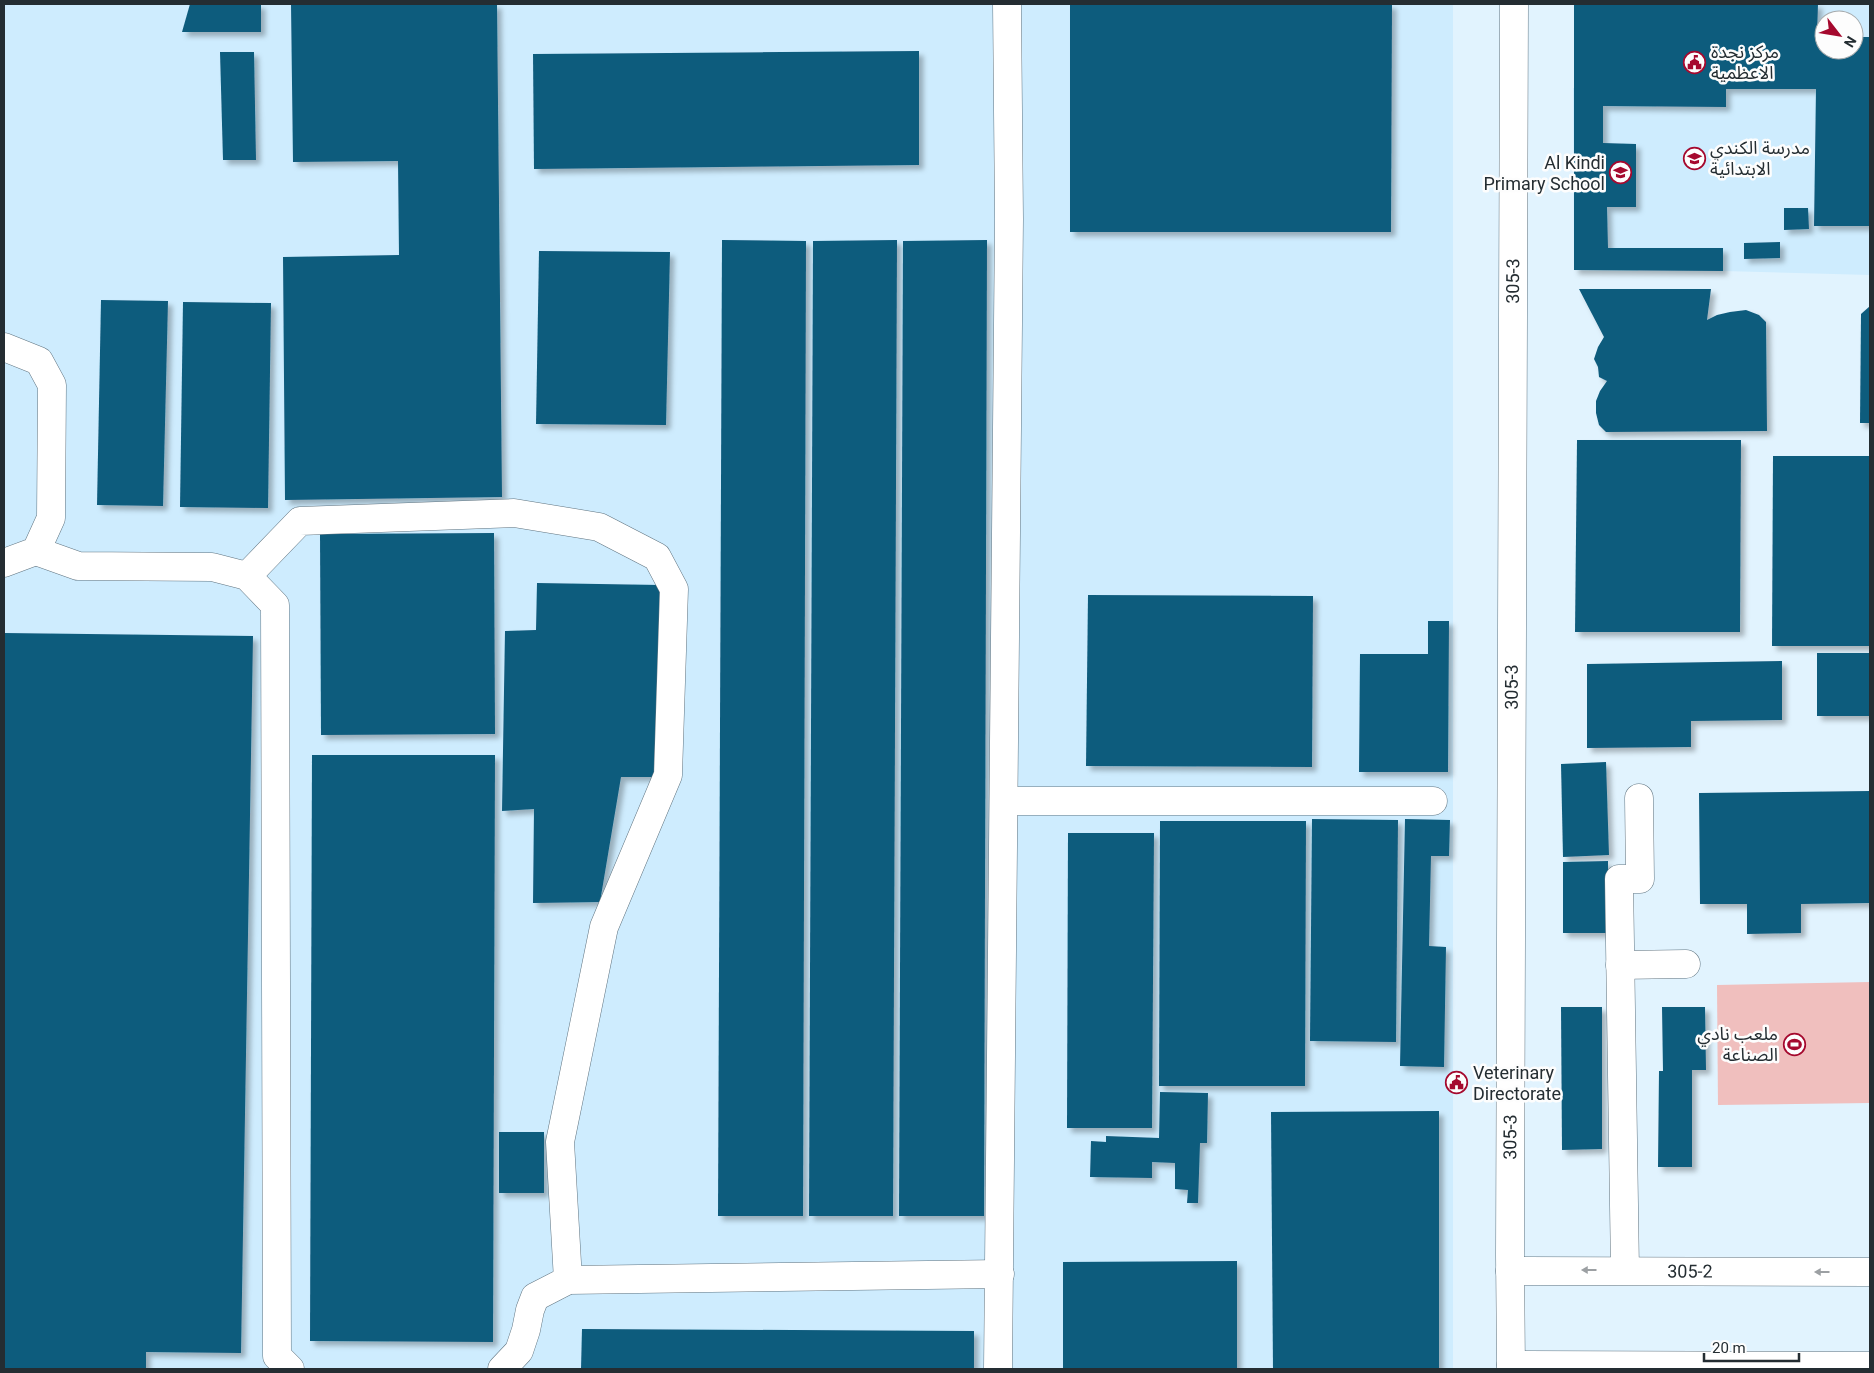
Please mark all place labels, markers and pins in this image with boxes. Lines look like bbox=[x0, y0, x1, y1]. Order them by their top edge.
place label: مركز نجدة الاعظمية bbox=[1711, 41, 1779, 83]
public building icon: مركز نجدة الاعظمية bbox=[1683, 50, 1707, 74]
place label: مدرسة الكندي الابتدائية bbox=[1710, 137, 1810, 179]
school or university icon: مدرسة الكندي الابتدائية bbox=[1682, 146, 1706, 170]
place label: Al Kindi Primary School bbox=[1483, 152, 1605, 194]
school or university icon: Al Kindi Primary School bbox=[1609, 161, 1633, 185]
place label: ملعب نادي الصناعة bbox=[1697, 1023, 1778, 1065]
sports icon: ملعب نادي الصناعة bbox=[1782, 1032, 1806, 1056]
place label: Veterinary Directorate bbox=[1473, 1062, 1561, 1104]
public building icon: Veterinary Directorate bbox=[1445, 1071, 1469, 1095]

